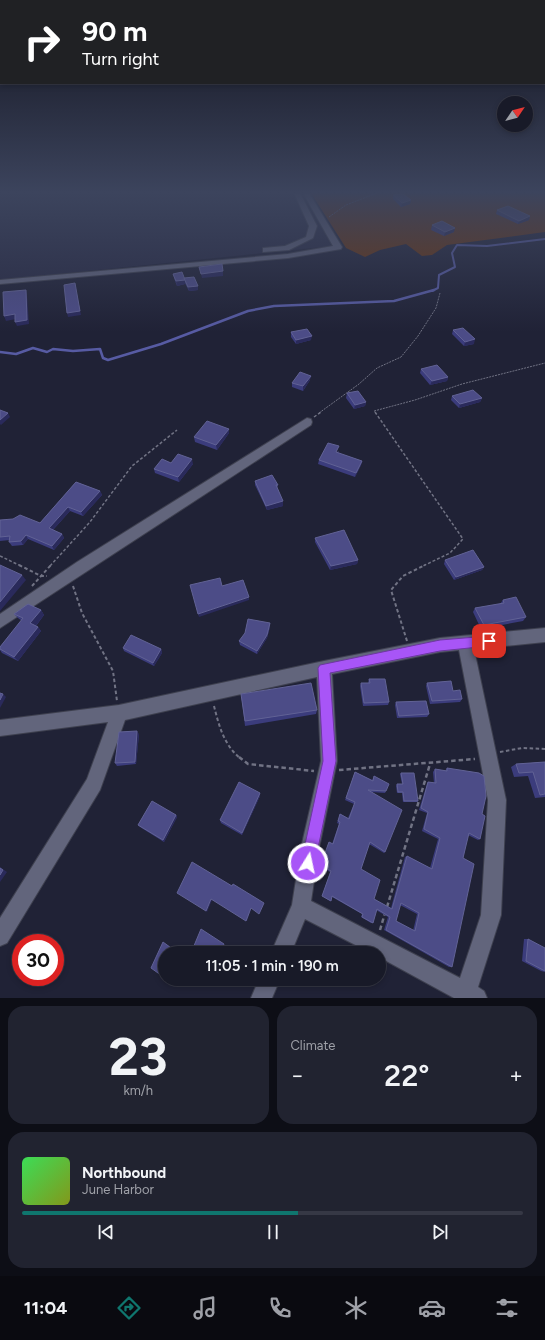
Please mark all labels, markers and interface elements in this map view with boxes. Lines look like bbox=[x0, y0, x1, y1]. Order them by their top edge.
text: 90 m bbox=[82, 14, 147, 48]
icon: right bbox=[16, 16, 68, 68]
text: Turn right bbox=[82, 48, 159, 70]
north arrow bbox=[497, 96, 533, 132]
map controls bbox=[497, 96, 533, 132]
pin bbox=[472, 624, 506, 658]
icon: arrive bbox=[478, 630, 500, 652]
position arrow bbox=[287, 842, 329, 884]
speed limit sign: 30 bbox=[12, 934, 64, 986]
text: 11:05 · 1 min · 190 m bbox=[205, 957, 339, 975]
text: 23 bbox=[109, 1026, 168, 1088]
text: Climate bbox=[291, 1038, 335, 1053]
text: 22° bbox=[384, 1057, 429, 1094]
text: − bbox=[291, 1062, 304, 1089]
text: + bbox=[509, 1062, 523, 1089]
text: km/h bbox=[123, 1083, 153, 1098]
text: Northbound bbox=[82, 1164, 166, 1182]
text: June Harbor bbox=[82, 1182, 154, 1197]
icon: previous bbox=[95, 1221, 117, 1243]
icon: pause bbox=[262, 1221, 284, 1243]
icon: next bbox=[429, 1221, 451, 1243]
icon: directions bbox=[115, 1294, 143, 1322]
icon: music bbox=[191, 1294, 219, 1322]
icon: phone bbox=[266, 1294, 294, 1322]
icon: climate bbox=[342, 1294, 370, 1322]
icon: car bbox=[418, 1294, 446, 1322]
icon: filters bbox=[493, 1294, 521, 1322]
text: 11:04 bbox=[24, 1297, 67, 1319]

